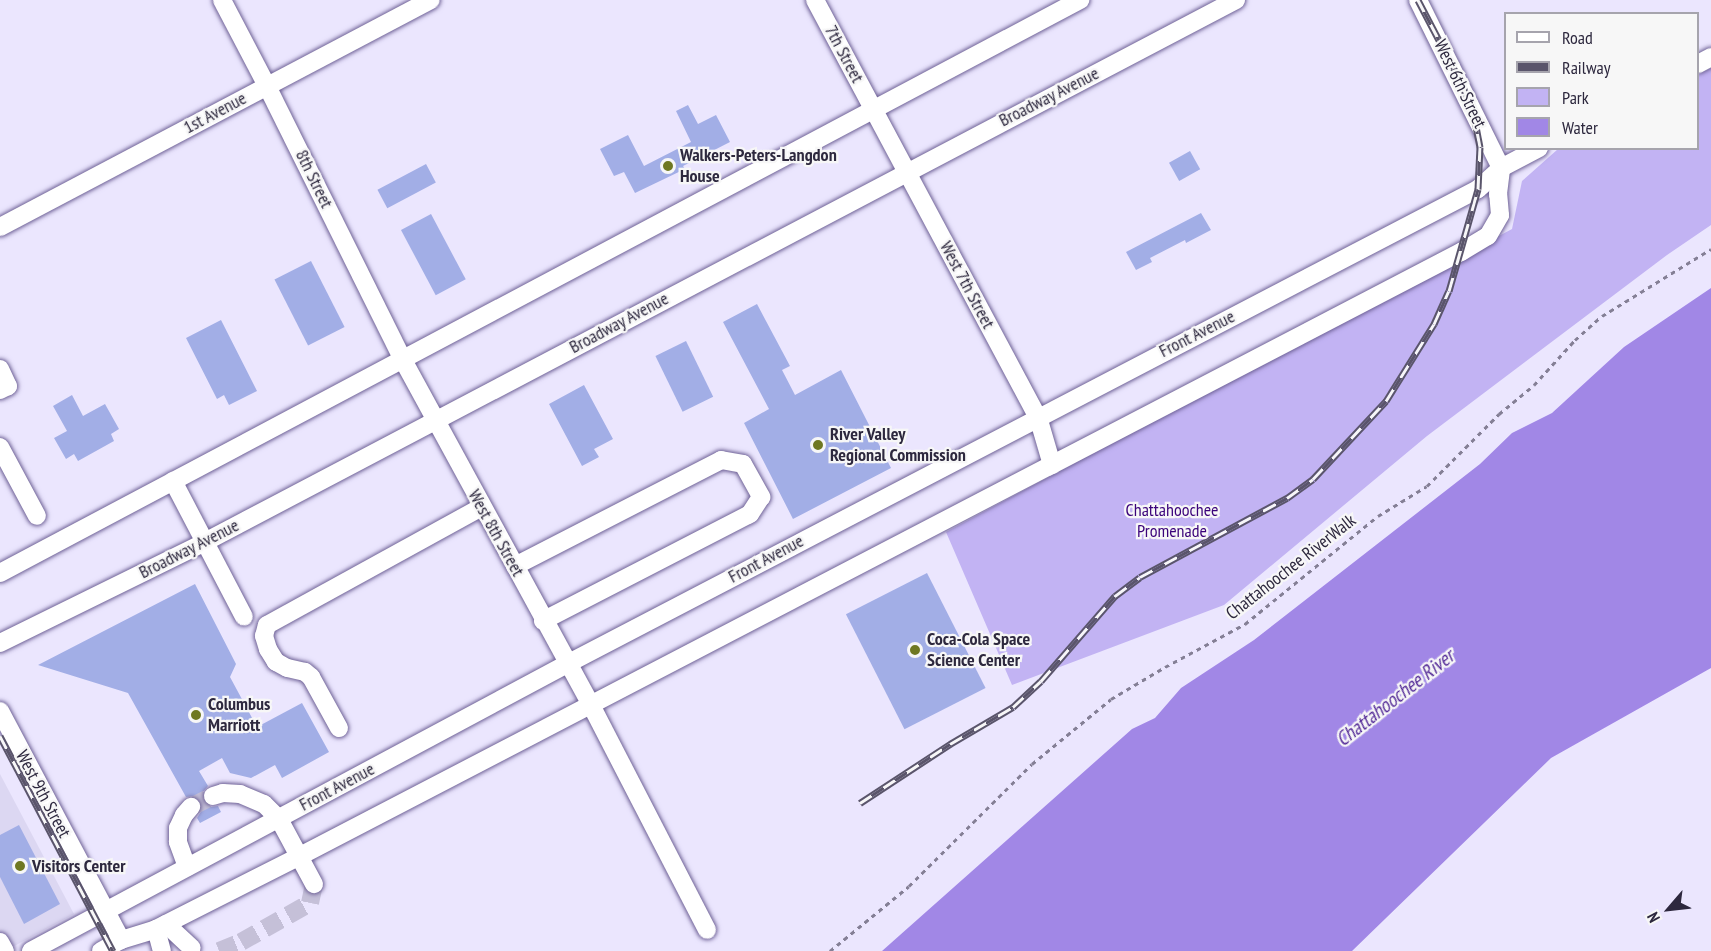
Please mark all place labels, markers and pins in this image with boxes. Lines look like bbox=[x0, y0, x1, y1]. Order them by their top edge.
place label: Walkers-Peters-Langdon House bbox=[680, 145, 837, 188]
marker: Walkers-Peters-Langdon House bbox=[661, 159, 675, 173]
place label: River Valley Regional Commission bbox=[830, 424, 966, 466]
marker: River Valley Regional Commission bbox=[811, 438, 825, 452]
place label: Coca-Cola Space Science Center bbox=[927, 629, 1030, 672]
marker: Coca-Cola Space Science Center bbox=[908, 643, 922, 657]
place label: Columbus Marriott bbox=[208, 694, 270, 736]
marker: Columbus Marriott bbox=[189, 708, 203, 722]
place label: Visitors Center bbox=[32, 855, 126, 877]
marker: Visitors Center bbox=[13, 859, 27, 873]

